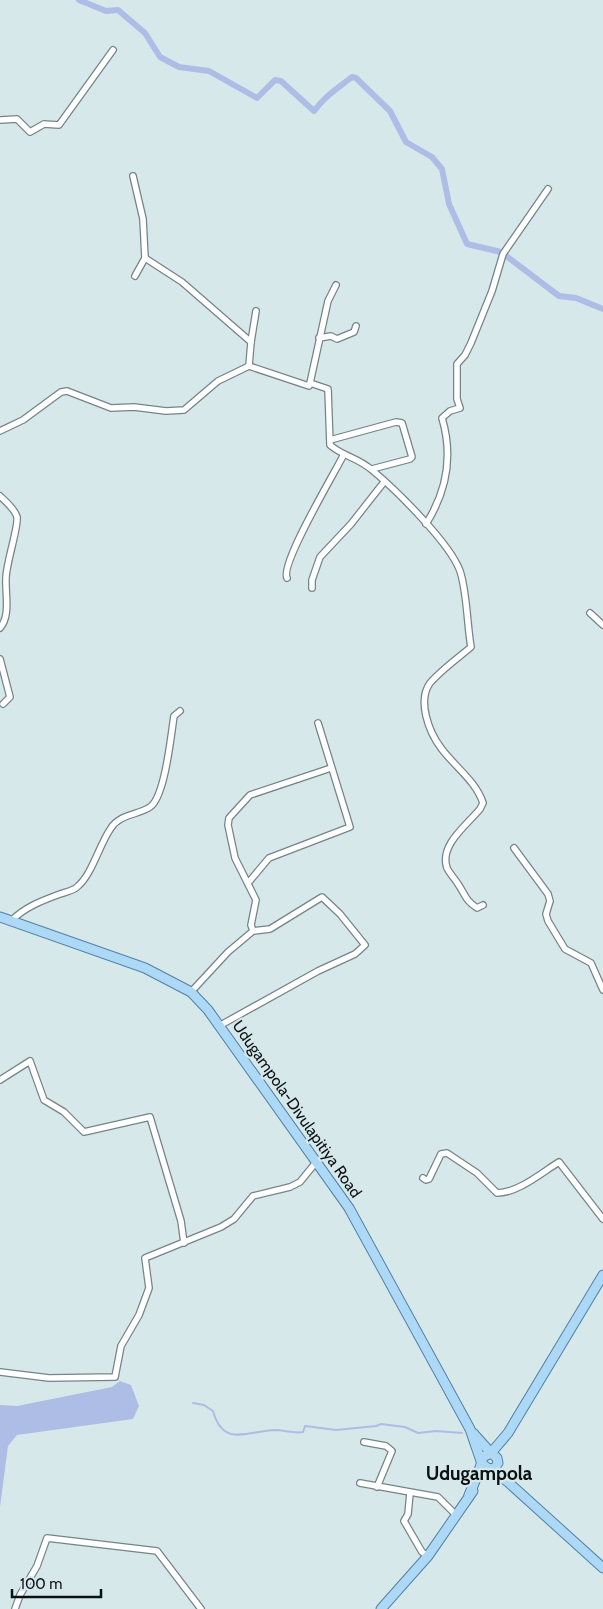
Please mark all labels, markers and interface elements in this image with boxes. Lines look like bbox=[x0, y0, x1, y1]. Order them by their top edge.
street label: Udugampola-Divulapitiya Road bbox=[228, 1017, 366, 1201]
district label: Udugampola bbox=[426, 1462, 533, 1485]
scale bar bbox=[12, 1566, 101, 1598]
text: 100 m bbox=[20, 1575, 62, 1593]

